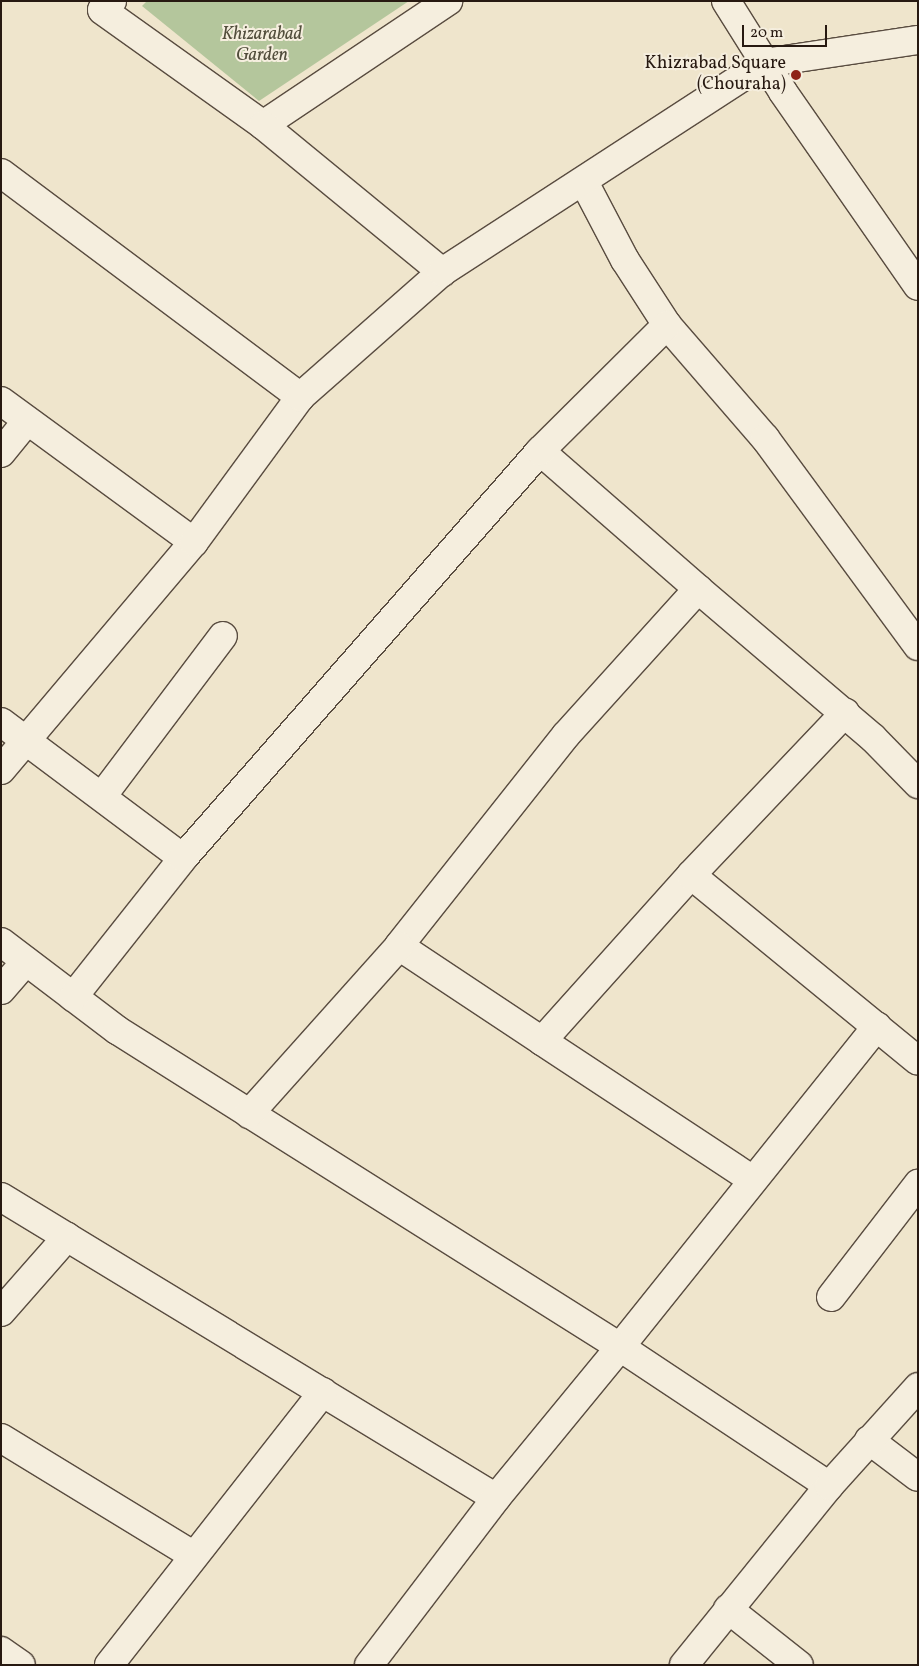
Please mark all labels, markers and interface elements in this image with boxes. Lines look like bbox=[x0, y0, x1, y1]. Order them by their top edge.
scale bar bbox=[744, 15, 829, 47]
text: 20 m bbox=[750, 23, 783, 44]
park label: Khizarabad Garden bbox=[222, 25, 302, 68]
place label: Khizrabad Square (Chouraha) bbox=[645, 54, 786, 96]
marker: Khizrabad Square (Chouraha) bbox=[790, 69, 802, 81]

